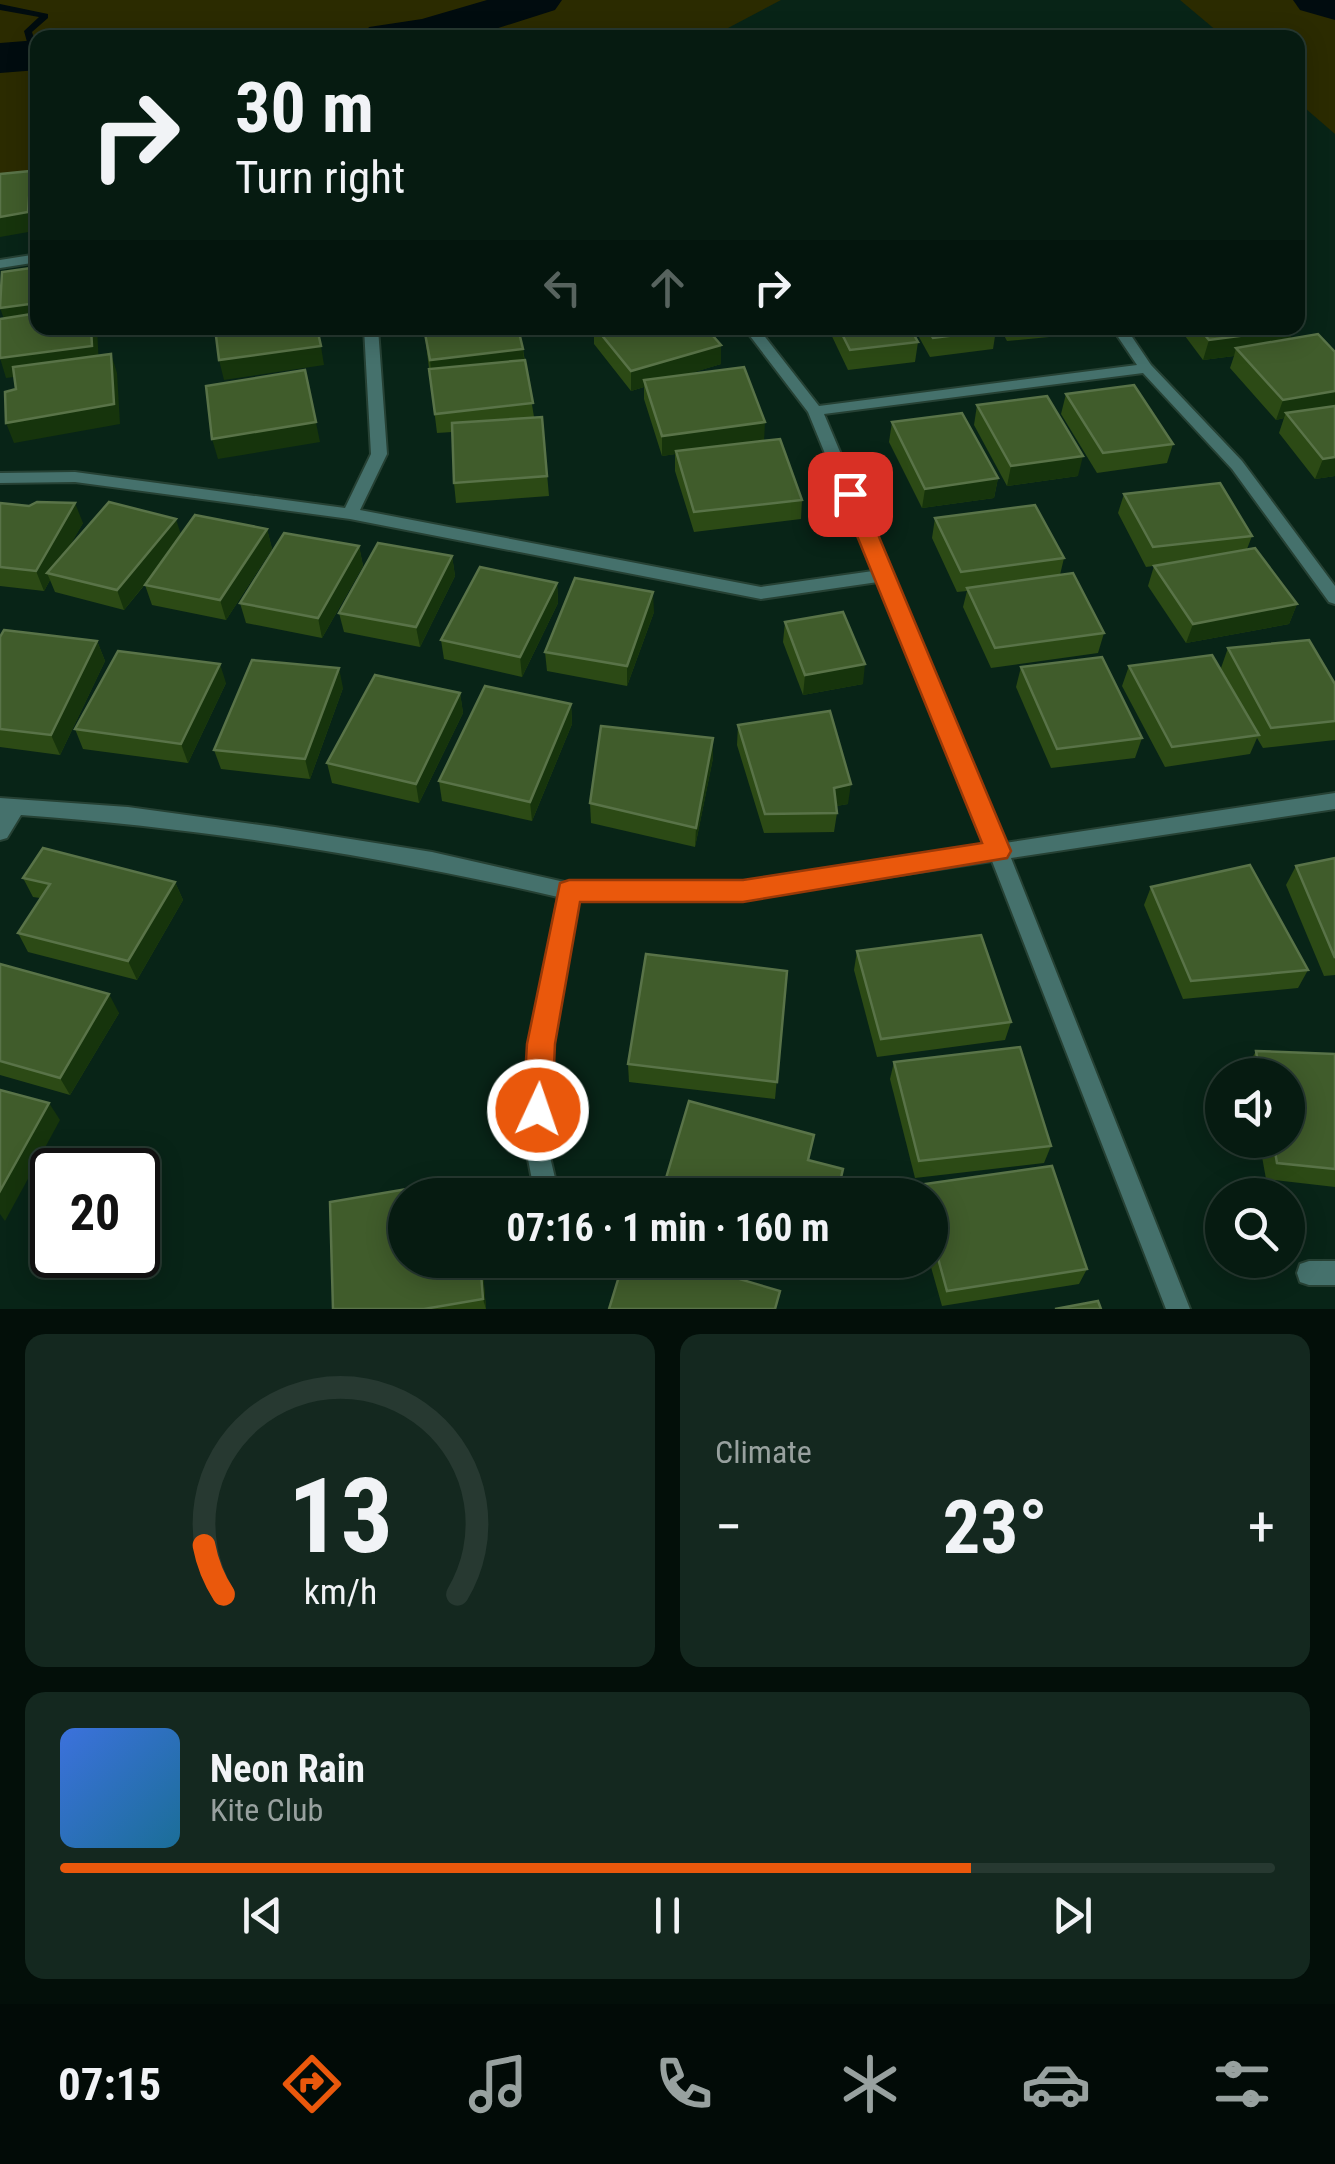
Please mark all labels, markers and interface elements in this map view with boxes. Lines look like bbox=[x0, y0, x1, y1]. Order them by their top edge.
text: 30 m bbox=[235, 67, 374, 149]
icon: right bbox=[70, 70, 200, 200]
text: Turn right bbox=[235, 151, 405, 204]
icon: left bbox=[535, 260, 590, 315]
icon: ahead bbox=[640, 260, 695, 315]
icon: right bbox=[745, 260, 800, 315]
pin bbox=[808, 452, 893, 537]
icon: arrive bbox=[823, 467, 878, 522]
position arrow bbox=[486, 1058, 590, 1162]
map controls bbox=[1205, 1058, 1305, 1278]
button: sound bbox=[1205, 1058, 1305, 1158]
speed limit sign: 20 bbox=[30, 1148, 160, 1278]
button: search bbox=[1205, 1178, 1305, 1278]
text: 07:16 · 1 min · 160 m bbox=[507, 1206, 829, 1250]
text: Climate bbox=[715, 1433, 812, 1471]
text: 13 bbox=[287, 1456, 393, 1577]
text: 23° bbox=[943, 1483, 1048, 1571]
text: − bbox=[715, 1495, 743, 1559]
text: + bbox=[1248, 1495, 1275, 1559]
text: km/h bbox=[303, 1571, 377, 1613]
text: Neon Rain bbox=[210, 1747, 365, 1791]
text: Kite Club bbox=[210, 1791, 323, 1829]
icon: previous bbox=[235, 1888, 290, 1943]
icon: pause bbox=[640, 1888, 695, 1943]
icon: next bbox=[1045, 1888, 1100, 1943]
icon: directions bbox=[277, 2049, 347, 2119]
icon: music bbox=[463, 2049, 533, 2119]
icon: phone bbox=[649, 2049, 719, 2119]
icon: climate bbox=[835, 2049, 905, 2119]
icon: car bbox=[1021, 2049, 1091, 2119]
icon: filters bbox=[1207, 2049, 1277, 2119]
text: 07:15 bbox=[58, 2058, 161, 2111]

